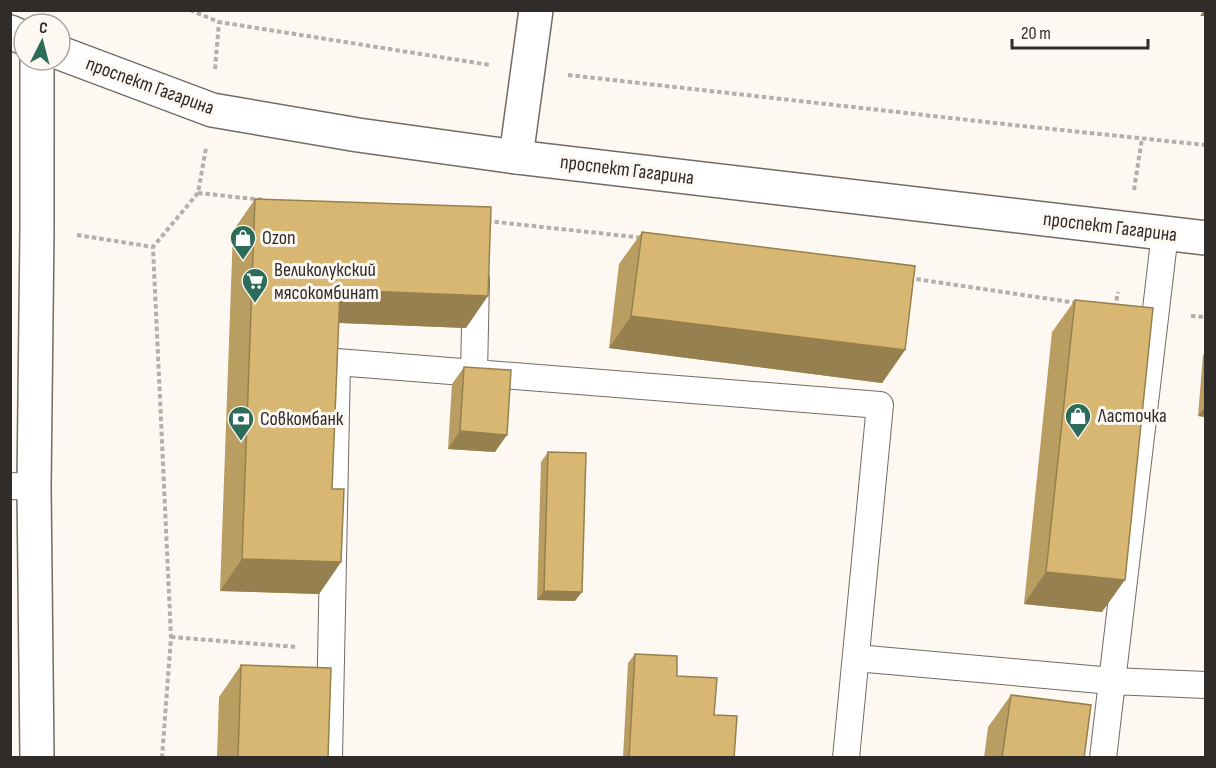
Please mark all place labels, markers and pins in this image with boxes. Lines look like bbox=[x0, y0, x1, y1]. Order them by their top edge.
shop icon: Ozon bbox=[228, 223, 258, 261]
place label: Ozon bbox=[262, 226, 296, 250]
place label: Великолукский мясокомбинат bbox=[274, 258, 379, 305]
supermarket icon: Великолукский мясокомбинат bbox=[240, 266, 270, 304]
shop icon: Ласточка bbox=[1063, 401, 1093, 439]
bank icon: Совкомбанк bbox=[226, 404, 256, 442]
place label: Ласточка bbox=[1097, 404, 1167, 428]
place label: Совкомбанк bbox=[260, 407, 344, 431]

